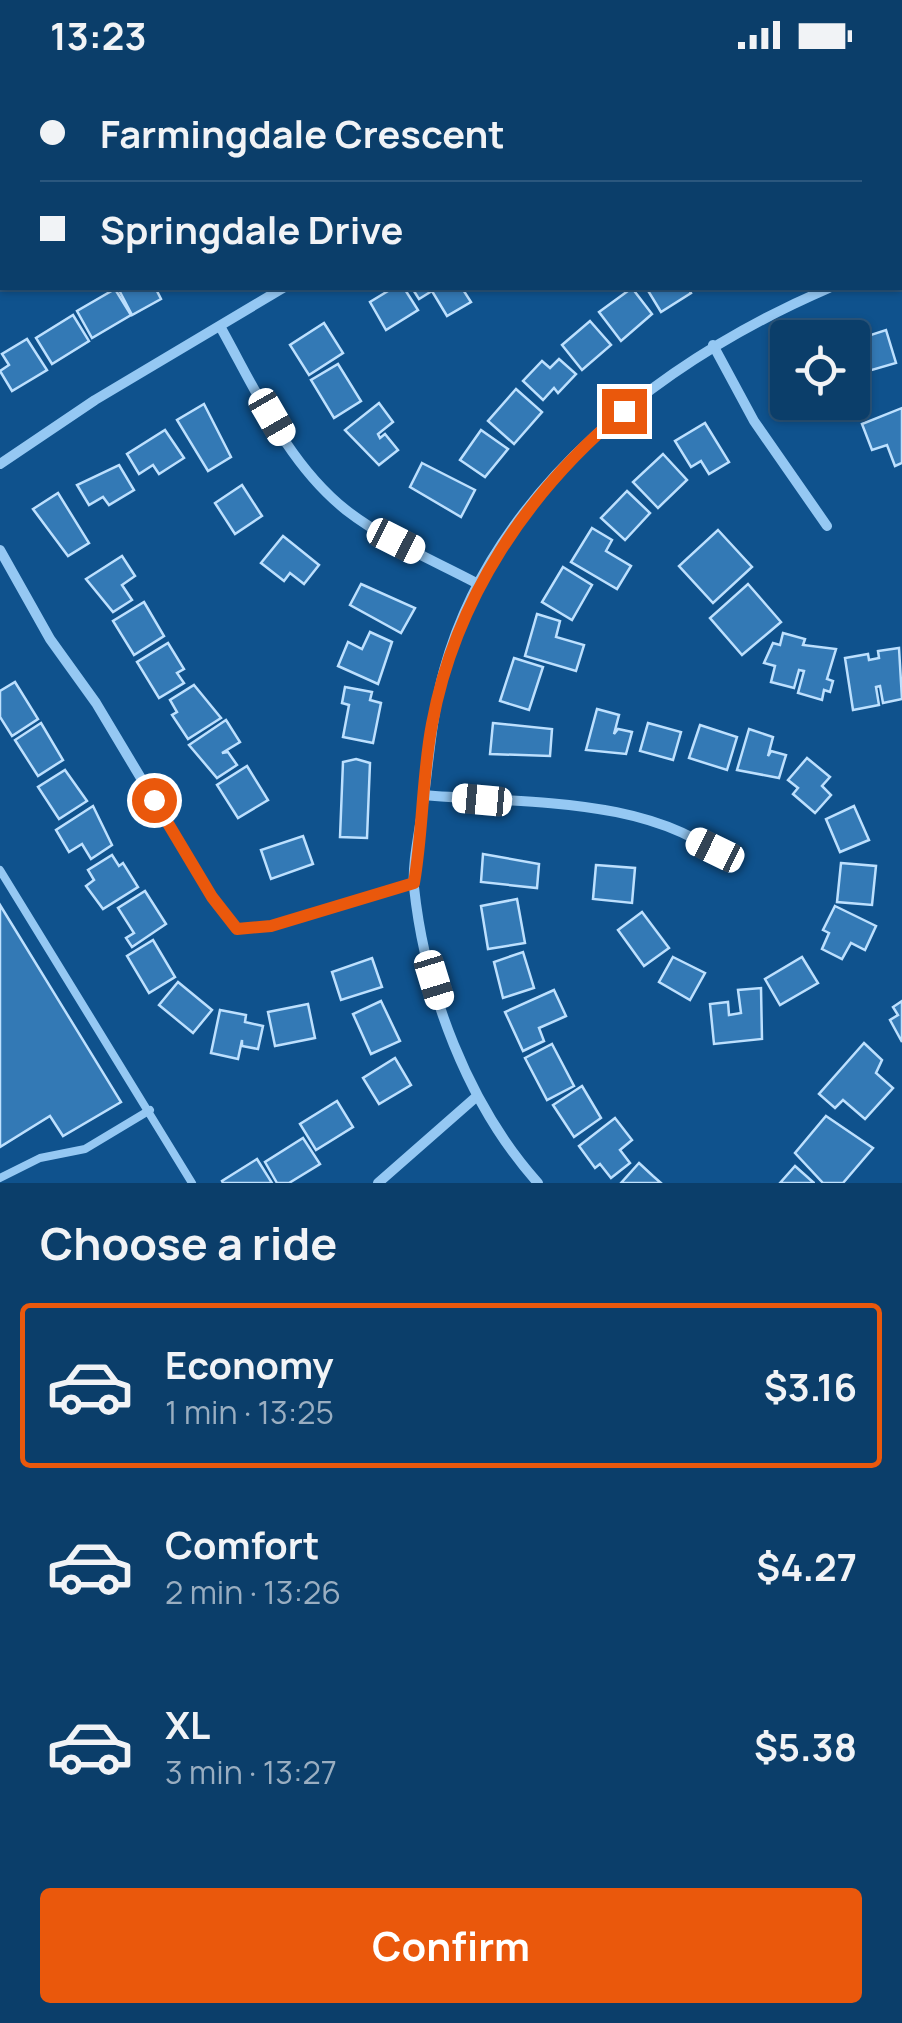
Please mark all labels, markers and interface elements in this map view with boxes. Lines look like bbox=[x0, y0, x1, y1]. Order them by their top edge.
text: 13:23 bbox=[50, 9, 146, 61]
text: Farmingdale Crescent bbox=[100, 107, 505, 159]
text: Springdale Drive bbox=[100, 203, 403, 255]
map controls bbox=[770, 320, 870, 420]
button: locate bbox=[770, 320, 870, 420]
car bbox=[244, 384, 300, 450]
route end bbox=[602, 389, 647, 434]
car bbox=[362, 514, 430, 568]
route start bbox=[132, 778, 177, 823]
car bbox=[451, 782, 513, 818]
car bbox=[681, 823, 749, 877]
car bbox=[411, 947, 457, 1013]
text: Choose a ride bbox=[40, 1212, 337, 1274]
text: Economy bbox=[165, 1338, 334, 1390]
icon: car bbox=[45, 1341, 135, 1431]
text: $3.16 bbox=[764, 1360, 857, 1412]
text: 1 min · 13:25 bbox=[165, 1390, 334, 1434]
text: Comfort bbox=[165, 1518, 319, 1570]
icon: car bbox=[45, 1521, 135, 1611]
text: $4.27 bbox=[756, 1540, 857, 1592]
text: 2 min · 13:26 bbox=[165, 1570, 341, 1614]
text: XL bbox=[165, 1698, 210, 1750]
icon: car bbox=[45, 1701, 135, 1791]
text: $5.38 bbox=[754, 1720, 857, 1772]
text: 3 min · 13:27 bbox=[165, 1750, 337, 1794]
button: Confirm bbox=[40, 1888, 862, 2003]

